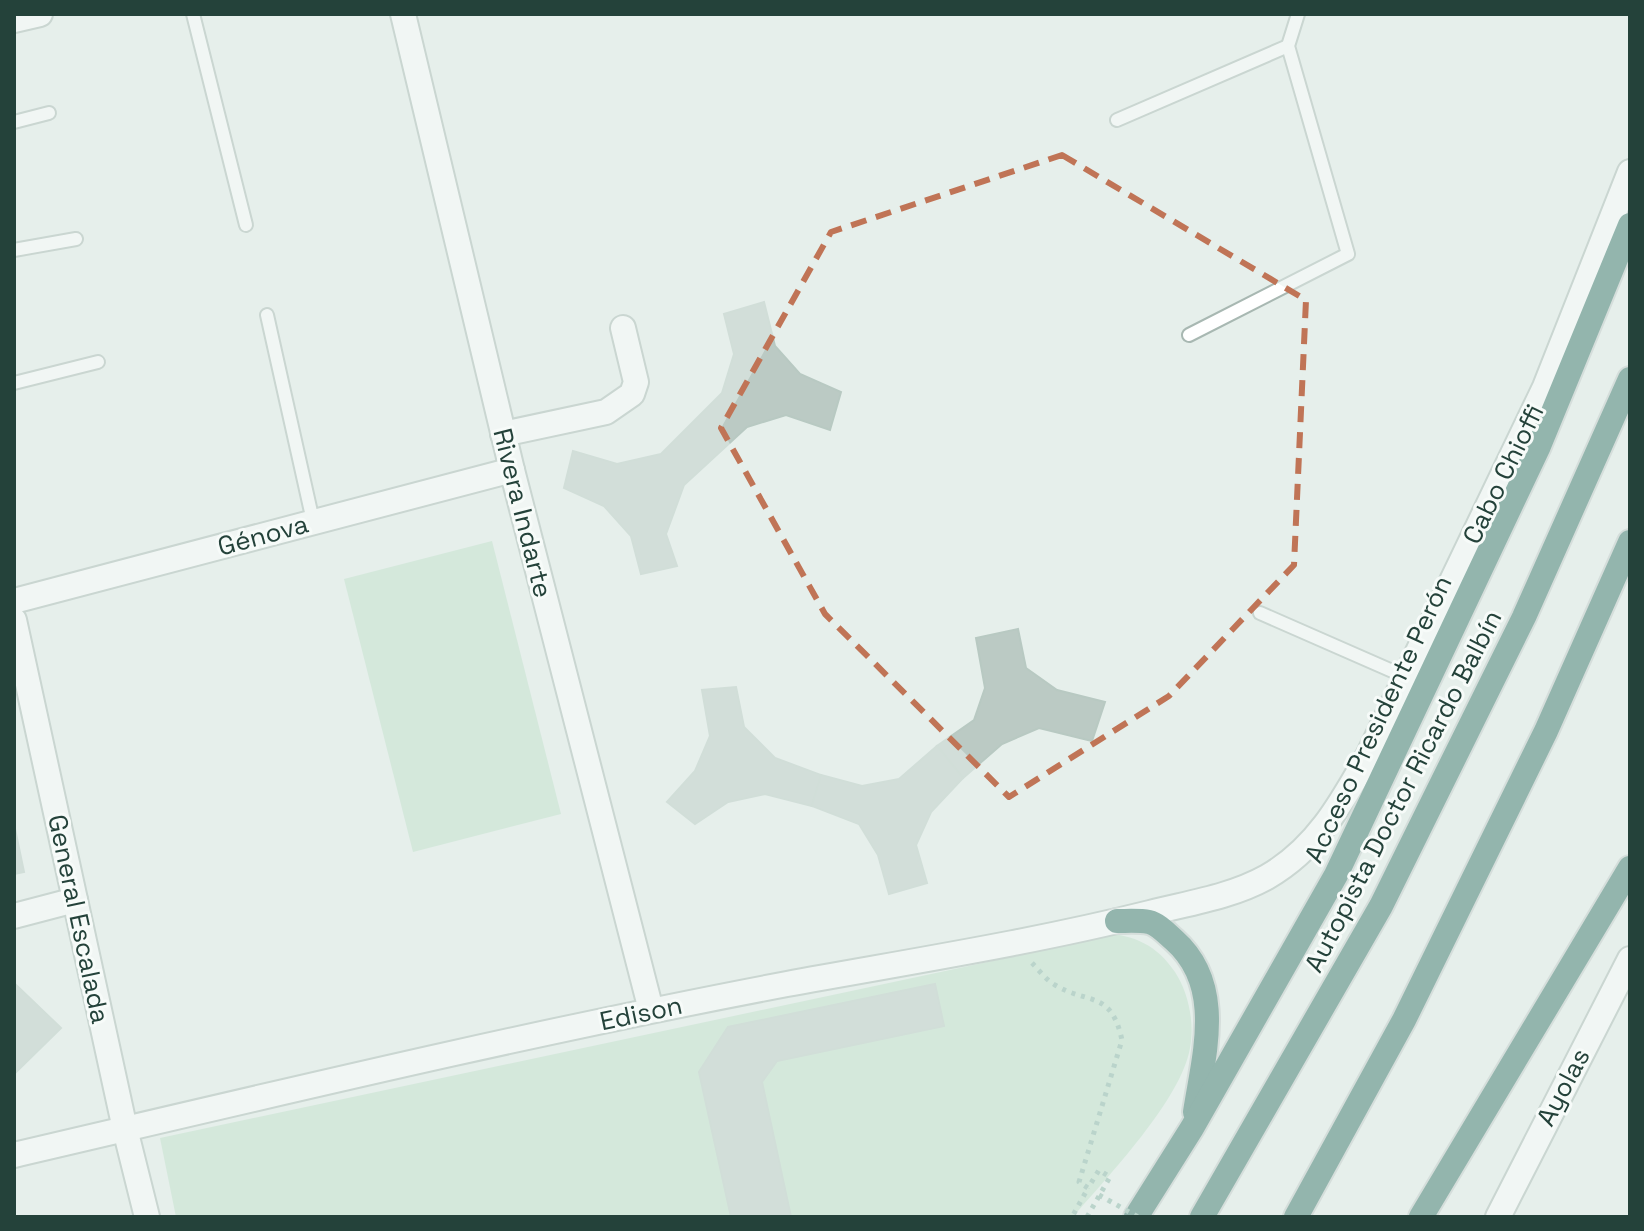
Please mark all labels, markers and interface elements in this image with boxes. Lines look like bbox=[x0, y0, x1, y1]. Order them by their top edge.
street label: Cabo Chioffi bbox=[1455, 399, 1551, 549]
street label: Rivera Indarte bbox=[486, 425, 560, 601]
street label: Génova bbox=[214, 507, 312, 563]
street label: Acceso Presidente Perón bbox=[1296, 570, 1460, 868]
street label: Autopista Doctor Ricardo Balbín bbox=[1297, 604, 1509, 978]
street label: General Escalada bbox=[40, 811, 118, 1027]
street label: Edison bbox=[597, 988, 685, 1038]
street label: Ayolas bbox=[1528, 1042, 1598, 1132]

